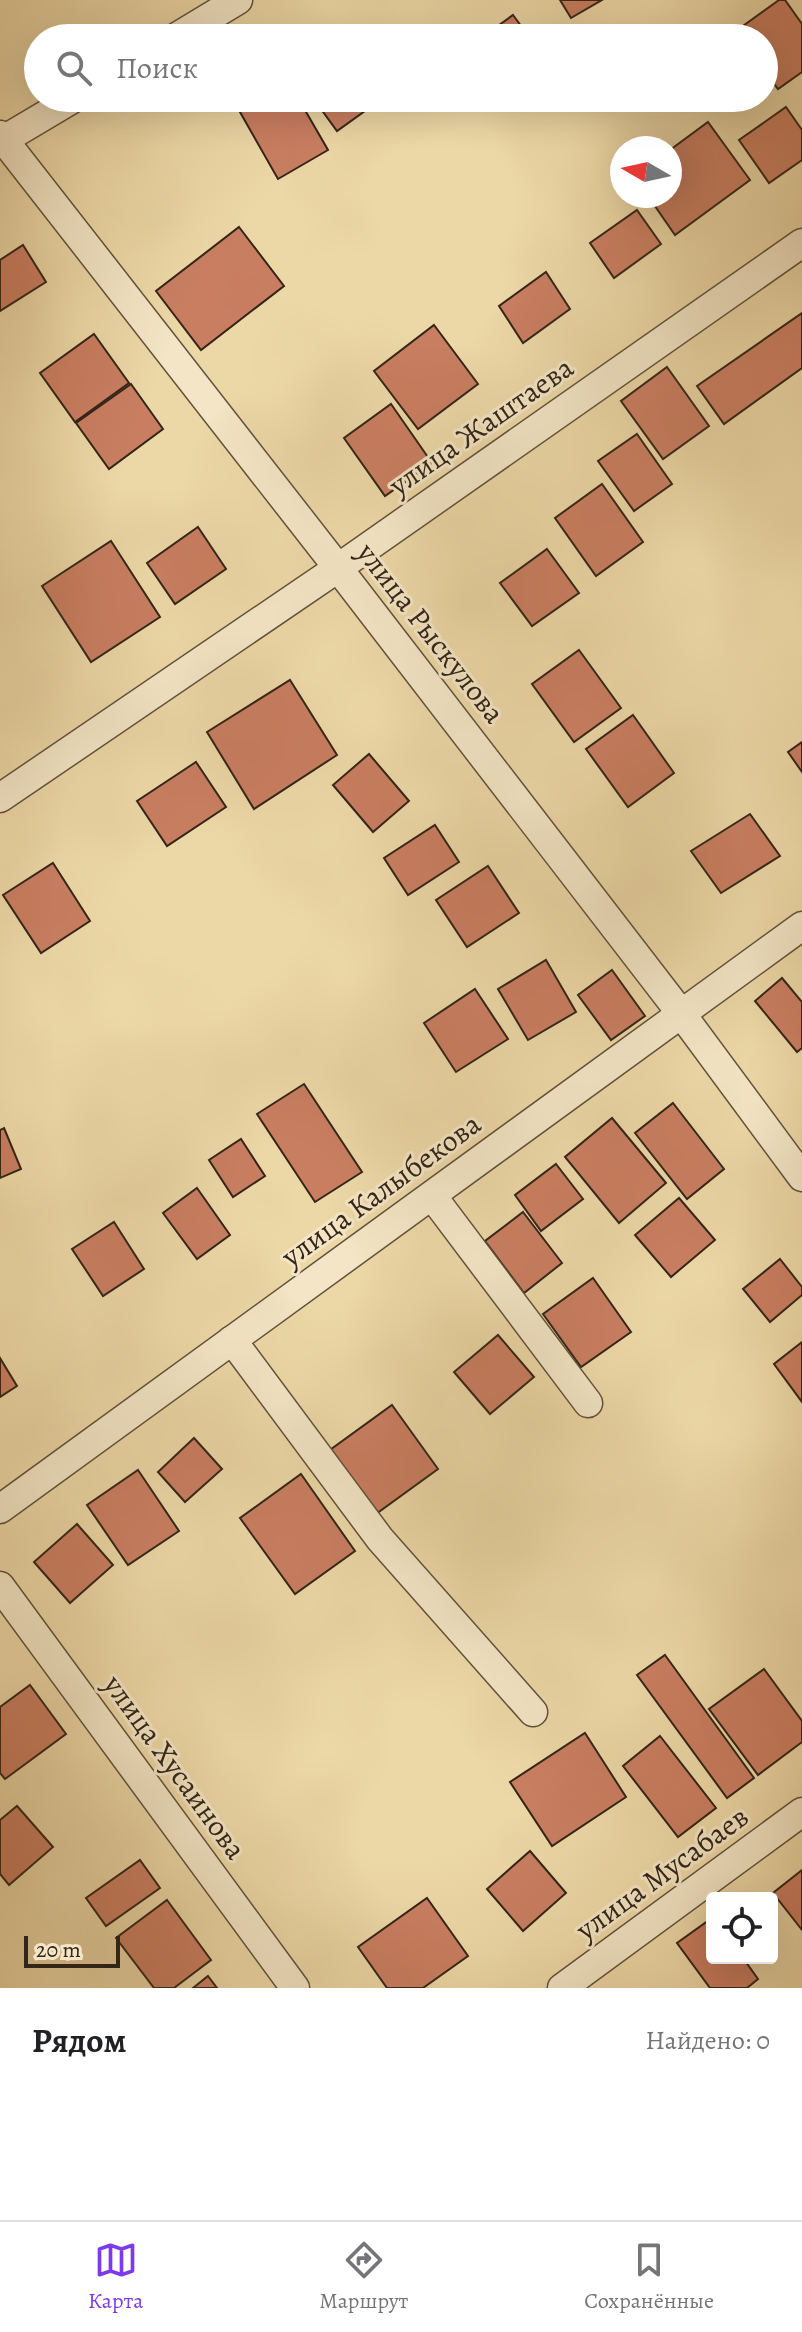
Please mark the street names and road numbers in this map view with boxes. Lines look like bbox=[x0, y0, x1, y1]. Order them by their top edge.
street label: улица Жаштаева bbox=[380, 347, 581, 505]
street label: улица Рыскулова bbox=[347, 534, 514, 732]
street label: улица Калыбекова bbox=[272, 1104, 489, 1277]
street label: улица Хусаинова bbox=[94, 1666, 256, 1868]
street label: улица Мусабаев bbox=[567, 1797, 756, 1950]

